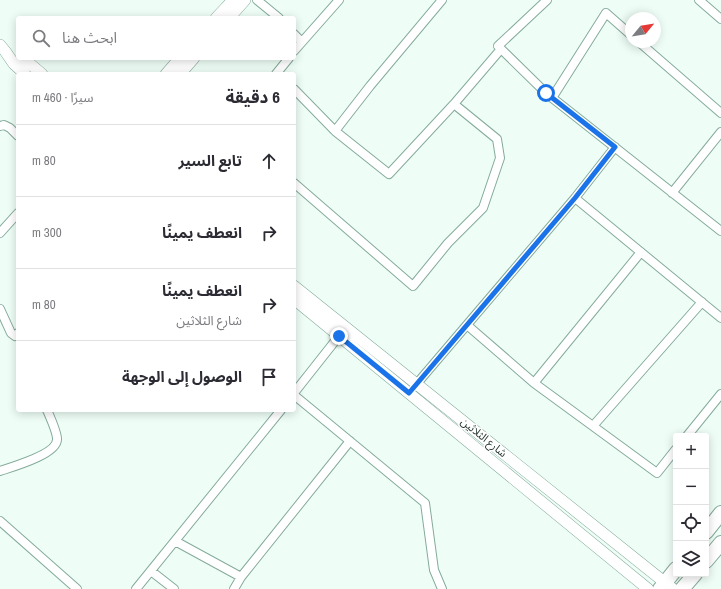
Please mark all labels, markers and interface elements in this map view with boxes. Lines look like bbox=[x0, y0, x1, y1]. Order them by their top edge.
north arrow bbox=[625, 12, 661, 48]
search box bbox=[16, 16, 296, 60]
icon: search bbox=[30, 27, 52, 49]
text: ابحث هنا bbox=[62, 27, 117, 48]
route start bbox=[537, 84, 555, 102]
text: 6 دقيقة bbox=[226, 85, 280, 108]
text: سيرًا · 460 m bbox=[32, 89, 94, 106]
text: تابع السير bbox=[178, 150, 242, 171]
icon: ahead bbox=[258, 150, 280, 172]
text: 80 m bbox=[32, 152, 56, 169]
text: انعطف يمينًا bbox=[162, 222, 242, 243]
icon: right bbox=[258, 222, 280, 244]
text: 300 m bbox=[32, 224, 62, 241]
text: انعطف يمينًا bbox=[162, 280, 242, 301]
icon: right bbox=[258, 294, 280, 316]
text: 80 m bbox=[32, 296, 56, 313]
text: شارع الثلاثين bbox=[176, 312, 242, 329]
route end bbox=[330, 327, 348, 345]
text: الوصول إلى الوجهة bbox=[122, 366, 242, 387]
icon: arrive bbox=[258, 366, 280, 388]
street label: شارع الثلاثين bbox=[457, 414, 510, 461]
map controls bbox=[673, 433, 709, 577]
button: + bbox=[673, 433, 709, 469]
button: − bbox=[673, 469, 709, 505]
button: locate bbox=[673, 505, 709, 541]
button: layers bbox=[673, 541, 709, 577]

